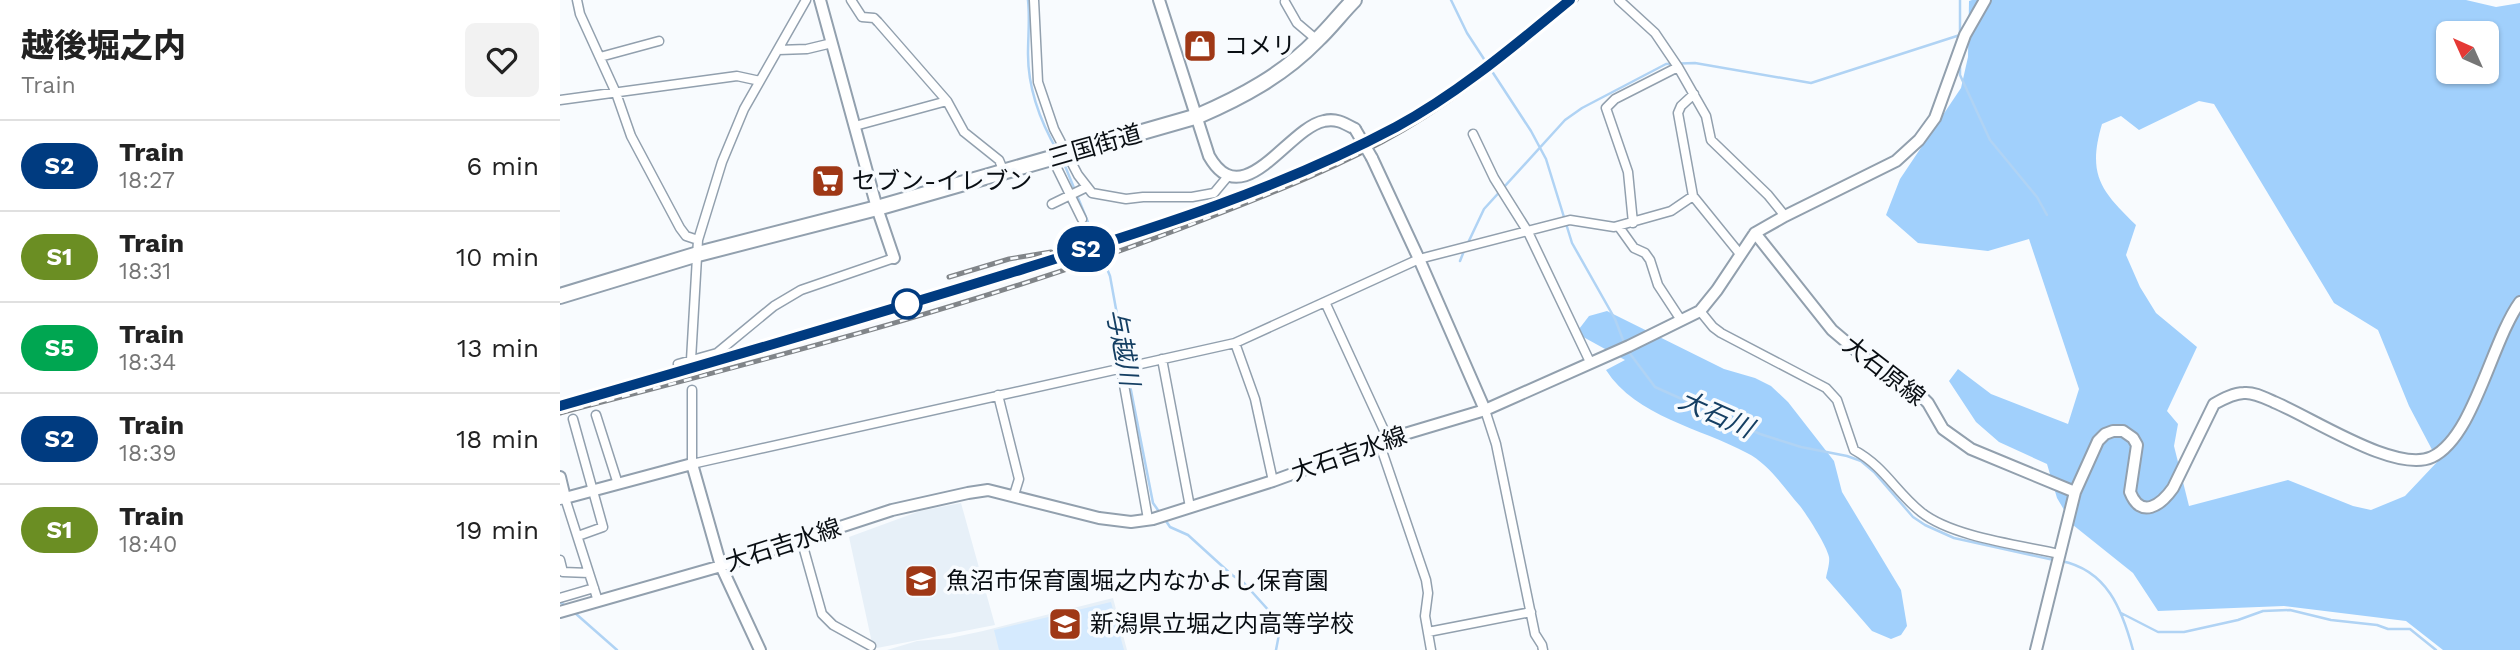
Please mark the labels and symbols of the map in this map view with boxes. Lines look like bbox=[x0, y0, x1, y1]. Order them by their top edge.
north arrow bbox=[2436, 21, 2499, 84]
shop icon: コメリ bbox=[1181, 27, 1219, 65]
place label: コメリ bbox=[1224, 32, 1296, 60]
street label: 三国街道 bbox=[1045, 119, 1145, 173]
supermarket icon: セブン-イレブン bbox=[809, 162, 847, 200]
place label: セブン-イレブン bbox=[852, 167, 1032, 195]
line badge: S2 bbox=[1054, 226, 1118, 272]
unlabelled marker bbox=[892, 289, 922, 319]
water label: 与越川 bbox=[1101, 306, 1146, 391]
street label: 大石原線 bbox=[1838, 330, 1930, 412]
water label: 大石川 bbox=[1674, 384, 1760, 445]
street label: 大石吉水線 bbox=[1288, 421, 1410, 487]
street label: 大石吉水線 bbox=[722, 513, 844, 577]
school or university icon: 魚沼市保育園堀之内なかよし保育園 bbox=[902, 562, 940, 600]
place label: 魚沼市保育園堀之内なかよし保育園 bbox=[946, 567, 1329, 595]
school or university icon: 新潟県立堀之内高等学校 bbox=[1046, 605, 1084, 643]
place label: 新潟県立堀之内高等学校 bbox=[1090, 610, 1354, 638]

